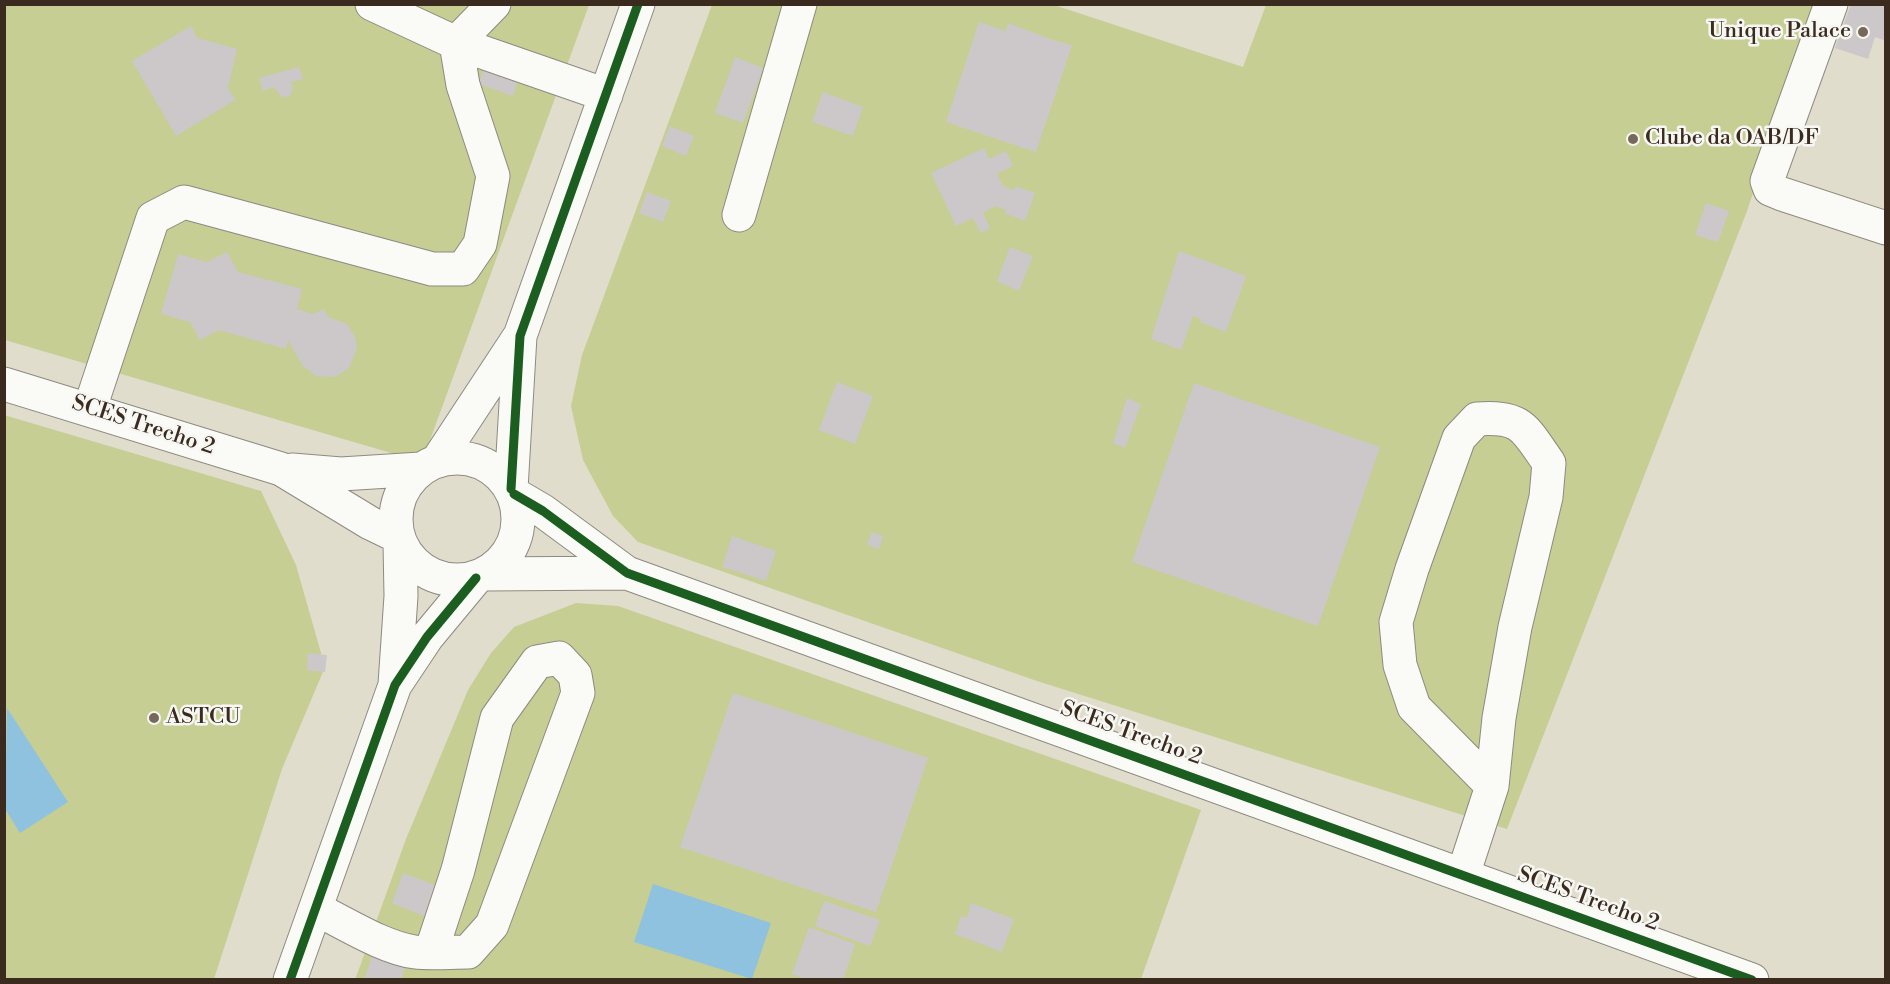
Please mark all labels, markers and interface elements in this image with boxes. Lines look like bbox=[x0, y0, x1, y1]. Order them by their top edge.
place label: Unique Palace bbox=[1708, 19, 1851, 45]
marker: Unique Palace bbox=[1856, 25, 1870, 39]
place label: Clube da OAB/DF bbox=[1645, 126, 1819, 152]
marker: Clube da OAB/DF bbox=[1626, 132, 1640, 146]
street label: SCES Trecho 2 bbox=[68, 390, 218, 462]
street label: SCES Trecho 2 bbox=[1057, 696, 1205, 772]
place label: ASTCU bbox=[166, 705, 240, 731]
marker: ASTCU bbox=[147, 711, 161, 725]
street label: SCES Trecho 2 bbox=[1514, 862, 1662, 938]

